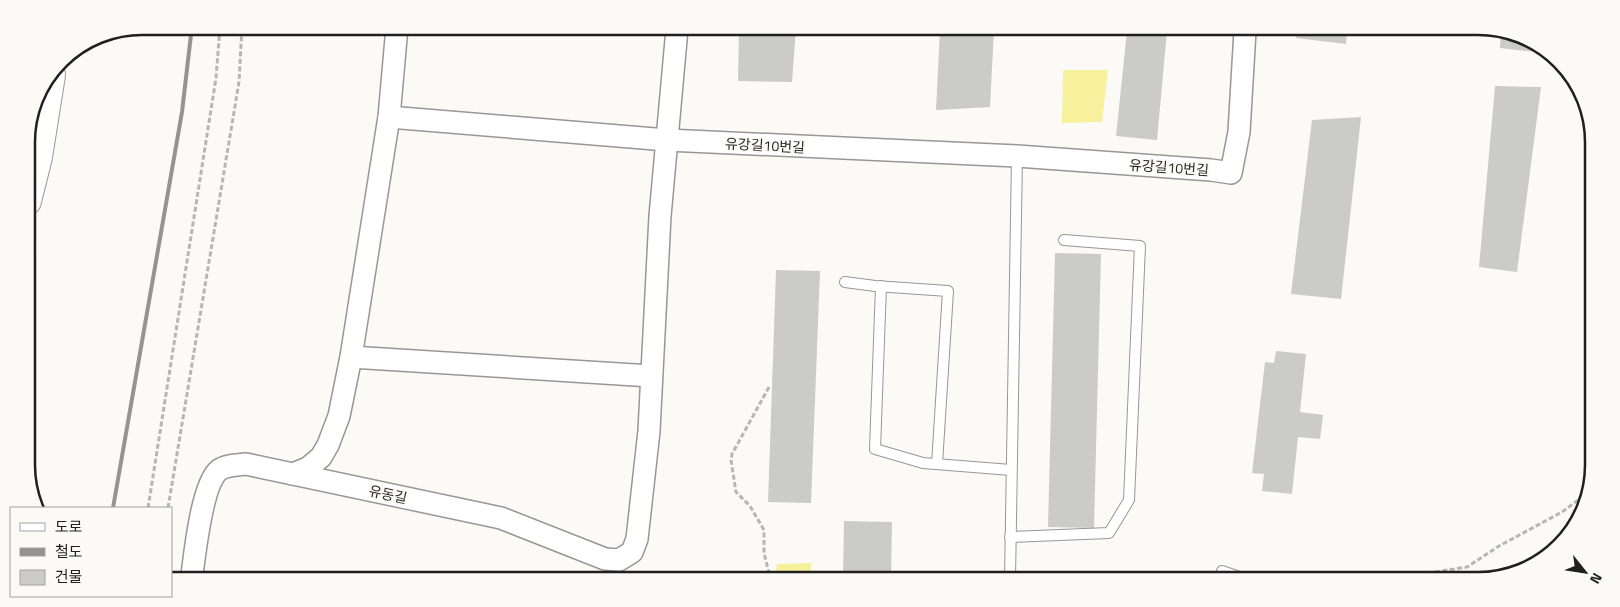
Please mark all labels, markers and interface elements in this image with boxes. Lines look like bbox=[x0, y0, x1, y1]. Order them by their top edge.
street label: 유강길10번길 bbox=[724, 132, 806, 158]
street label: 유강길10번길 bbox=[1128, 154, 1210, 180]
street label: 유동길 bbox=[367, 480, 409, 508]
legend bbox=[10, 507, 172, 597]
text: 도로 bbox=[55, 515, 83, 538]
text: 철도 bbox=[55, 540, 83, 563]
north arrow bbox=[1560, 547, 1610, 597]
text: 건물 bbox=[55, 565, 83, 588]
text: N bbox=[1585, 569, 1608, 588]

